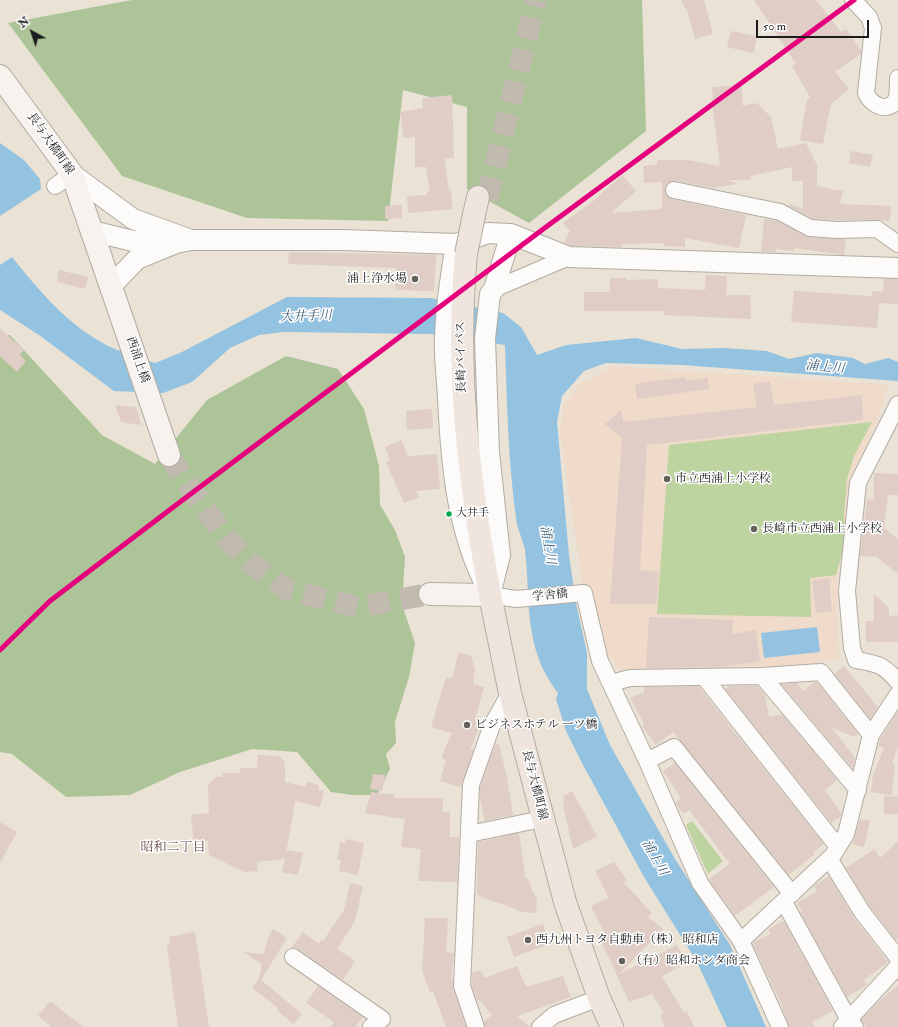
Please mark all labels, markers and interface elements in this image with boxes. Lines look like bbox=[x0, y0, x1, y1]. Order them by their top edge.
north arrow bbox=[12, 12, 52, 52]
scale bar bbox=[758, 12, 871, 38]
text: N bbox=[16, 14, 32, 31]
text: 50 m bbox=[763, 19, 786, 34]
street label: 長与大橋町線 bbox=[23, 110, 77, 178]
place label: 浦上浄水場 bbox=[347, 272, 407, 286]
marker: 浦上浄水場 bbox=[410, 274, 420, 284]
water label: 大井手川 bbox=[280, 308, 332, 326]
street label: 長崎バイパス bbox=[454, 321, 470, 393]
street label: 西浦上橋 bbox=[122, 335, 152, 385]
water label: 浦上川 bbox=[805, 359, 845, 377]
place label: 市立西浦上小学校 bbox=[675, 472, 771, 486]
marker: 市立西浦上小学校 bbox=[662, 474, 672, 484]
place label: 大井手 bbox=[456, 507, 489, 521]
marker: 大井手 bbox=[444, 509, 454, 519]
place label: 長崎市立西浦上小学校 bbox=[762, 522, 882, 536]
water label: 浦上川 bbox=[536, 524, 558, 566]
marker: 長崎市立西浦上小学校 bbox=[749, 524, 759, 534]
street label: 学舎橋 bbox=[531, 587, 569, 605]
place label: ビジネスホテル 一ツ橋 bbox=[475, 718, 598, 732]
marker: ビジネスホテル 一ツ橋 bbox=[462, 720, 472, 730]
street label: 長与大橋町線 bbox=[518, 748, 550, 822]
water label: 浦上川 bbox=[637, 837, 671, 879]
district label: 昭和二丁目 bbox=[141, 840, 205, 856]
place label: 西九州トヨタ自動車（株） 昭和店 bbox=[536, 933, 719, 947]
marker: 西九州トヨタ自動車（株） 昭和店 bbox=[523, 935, 533, 945]
place label: （有）昭和ホンダ商会 bbox=[630, 954, 750, 968]
marker: （有）昭和ホンダ商会 bbox=[617, 956, 627, 966]

